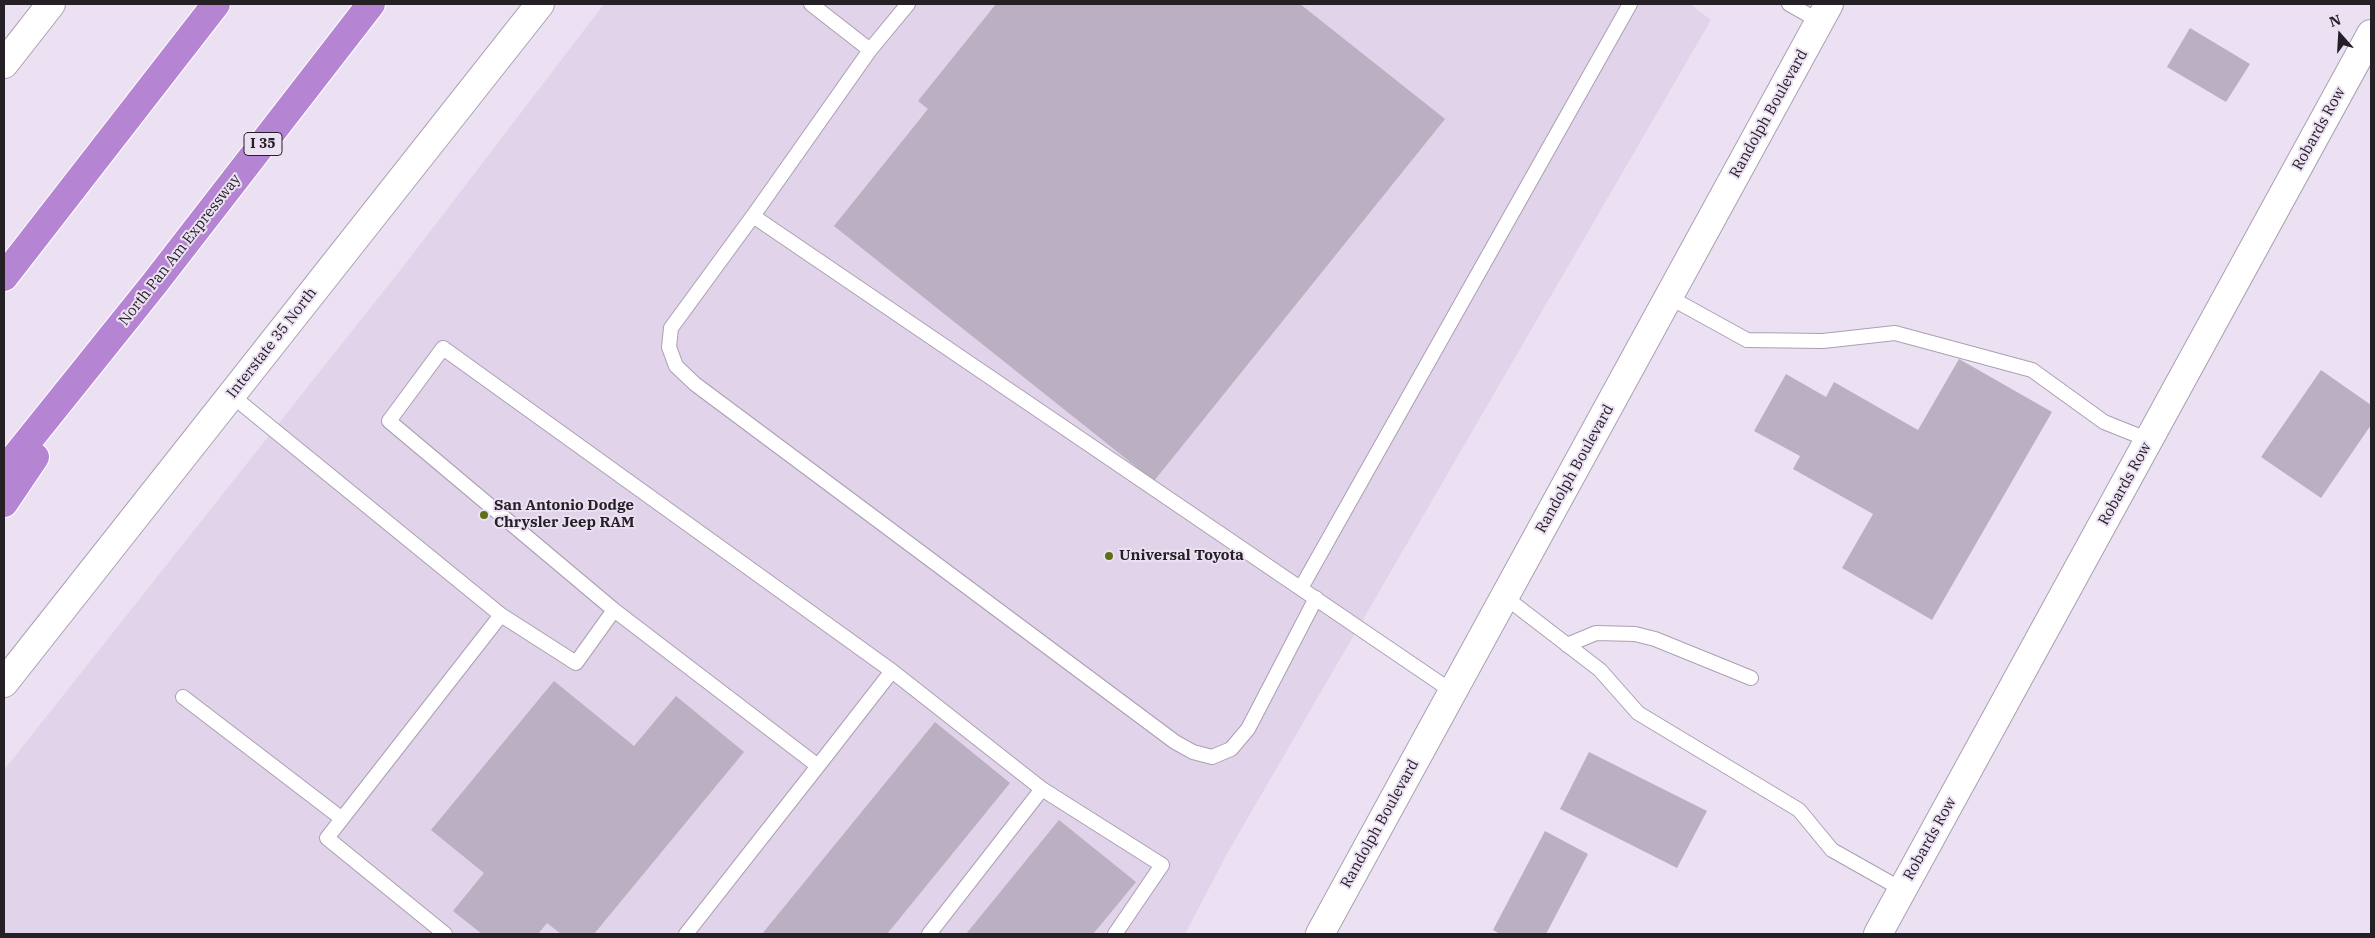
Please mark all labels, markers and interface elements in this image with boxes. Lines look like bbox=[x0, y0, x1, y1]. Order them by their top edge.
north arrow bbox=[2315, 10, 2365, 60]
text: N bbox=[2327, 11, 2343, 31]
street label: Randolph Boulevard bbox=[1726, 47, 1812, 181]
street label: Robards Row bbox=[2289, 84, 2349, 174]
road number: I 35 bbox=[244, 132, 282, 156]
street label: North Pan Am Expressway bbox=[115, 171, 245, 329]
street label: Interstate 35 North bbox=[223, 284, 321, 402]
street label: Randolph Boulevard bbox=[1532, 402, 1618, 536]
street label: Robards Row bbox=[2095, 439, 2155, 529]
place label: San Antonio Dodge Chrysler Jeep RAM bbox=[494, 497, 635, 532]
marker: San Antonio Dodge Chrysler Jeep RAM bbox=[478, 509, 490, 521]
place label: Universal Toyota bbox=[1119, 547, 1244, 565]
marker: Universal Toyota bbox=[1103, 550, 1115, 562]
street label: Randolph Boulevard bbox=[1337, 757, 1423, 891]
street label: Robards Row bbox=[1900, 794, 1960, 884]

